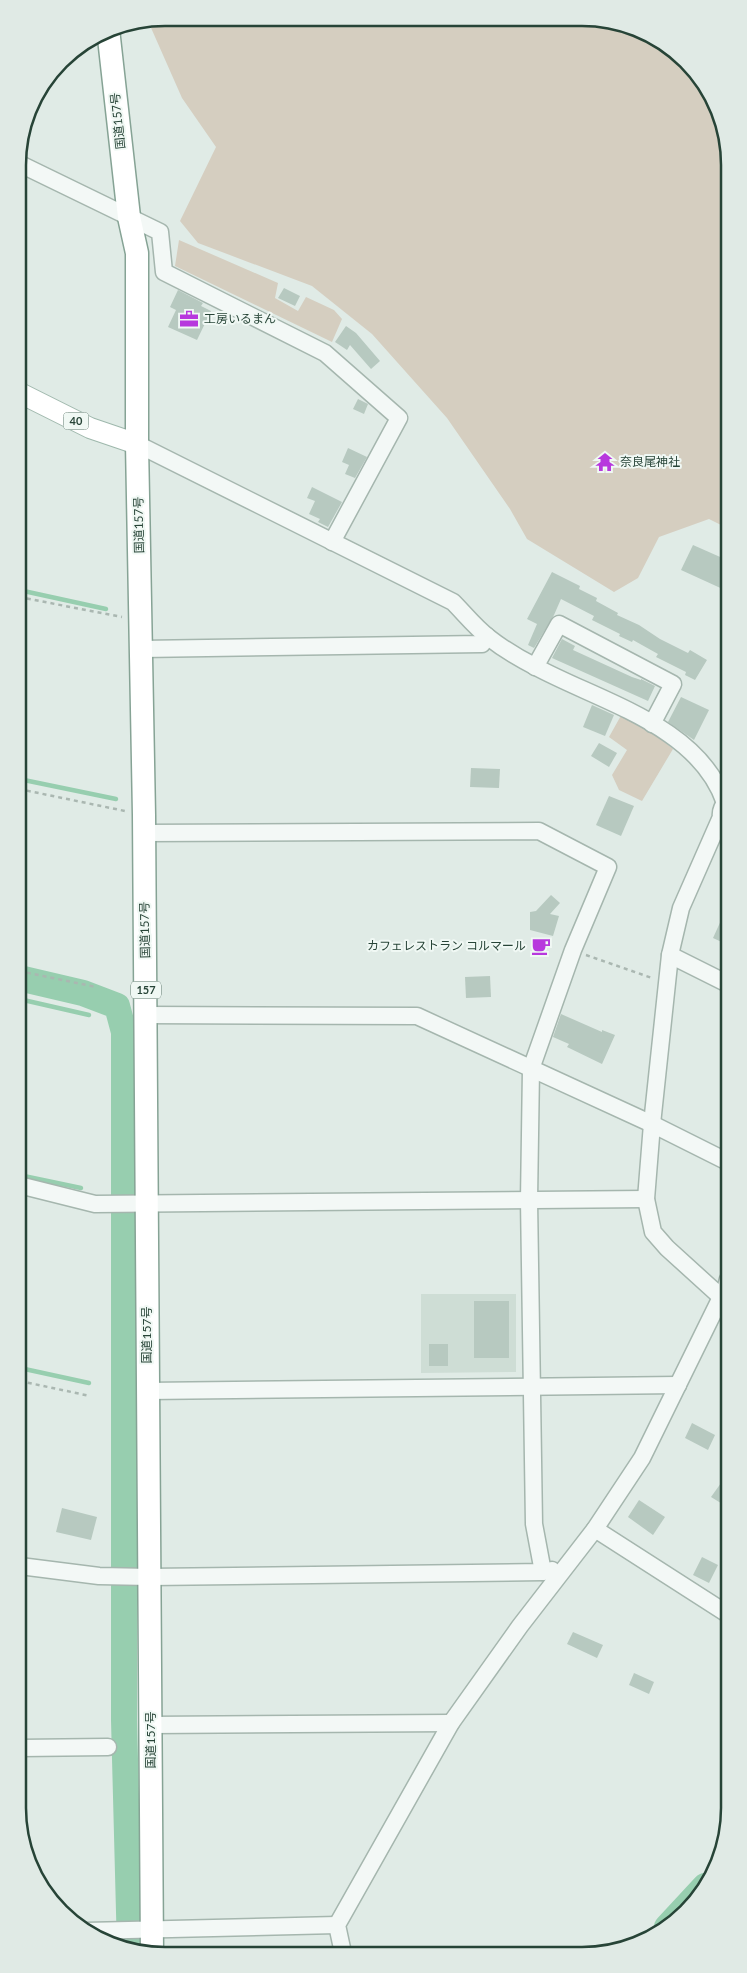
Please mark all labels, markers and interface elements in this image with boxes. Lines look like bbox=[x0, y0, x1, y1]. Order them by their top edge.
street label: 国道157号 bbox=[107, 92, 128, 150]
office icon: 工房いるまん bbox=[178, 308, 200, 330]
place label: 工房いるまん bbox=[204, 311, 276, 326]
road number: 40 bbox=[64, 412, 88, 430]
temple icon: 奈良尾神社 bbox=[594, 451, 616, 473]
place label: 奈良尾神社 bbox=[620, 454, 680, 469]
street label: 国道157号 bbox=[131, 496, 146, 554]
street label: 国道157号 bbox=[137, 901, 152, 959]
cafe icon: カフェレストラン コルマール bbox=[530, 935, 552, 957]
place label: カフェレストラン コルマール bbox=[367, 938, 526, 953]
road number: 157 bbox=[131, 982, 161, 998]
street label: 国道157号 bbox=[139, 1307, 154, 1363]
street label: 国道157号 bbox=[143, 1712, 158, 1768]

